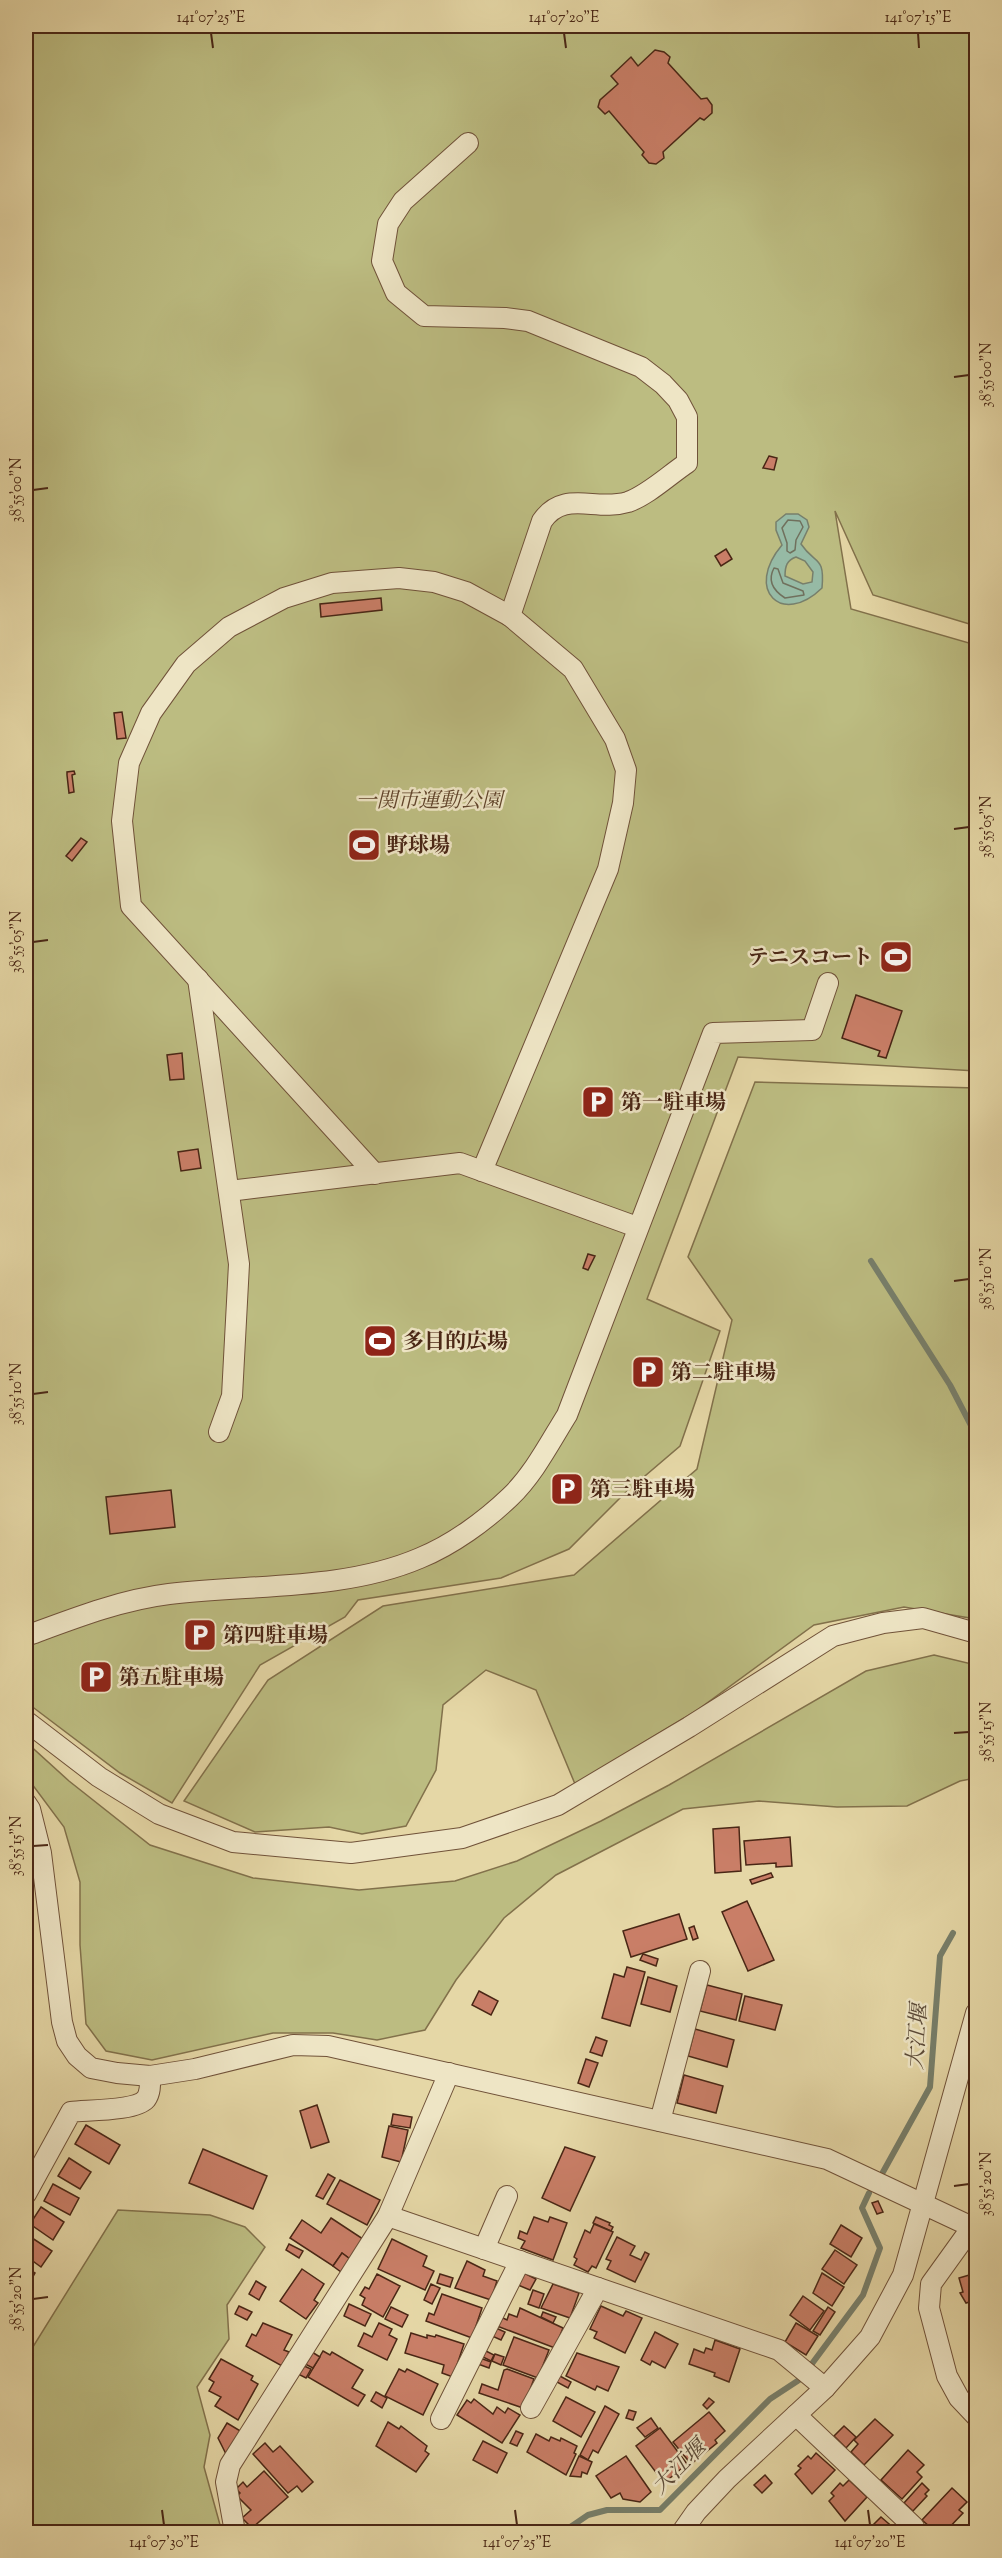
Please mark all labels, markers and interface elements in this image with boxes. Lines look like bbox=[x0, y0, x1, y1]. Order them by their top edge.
text: 141°07'25"E bbox=[177, 8, 245, 29]
text: 141°07'20"E bbox=[529, 8, 599, 29]
text: 141°07'15"E bbox=[885, 8, 951, 29]
text: 38°55'00"N bbox=[977, 343, 998, 407]
text: 38°55'00"N bbox=[7, 458, 28, 522]
park label: 一関市運動公園 bbox=[356, 787, 505, 817]
text: 38°55'05"N bbox=[977, 796, 998, 858]
sports icon: 野球場 bbox=[346, 827, 382, 863]
place label: 野球場 bbox=[387, 832, 450, 862]
text: 38°55'05"N bbox=[7, 911, 28, 973]
sports icon: テニスコート bbox=[878, 939, 914, 975]
place label: テニスコート bbox=[748, 944, 873, 974]
parking icon: 第一駐車場 bbox=[580, 1084, 616, 1120]
place label: 第一駐車場 bbox=[621, 1089, 726, 1119]
text: 38°55'10"N bbox=[977, 1248, 998, 1310]
sports icon: 多目的広場 bbox=[362, 1323, 398, 1359]
place label: 多目的広場 bbox=[403, 1328, 508, 1358]
parking icon: 第二駐車場 bbox=[630, 1354, 666, 1390]
place label: 第二駐車場 bbox=[671, 1359, 776, 1389]
text: 38°55'10"N bbox=[7, 1363, 28, 1425]
parking icon: 第三駐車場 bbox=[549, 1471, 585, 1507]
place label: 第三駐車場 bbox=[590, 1476, 695, 1506]
parking icon: 第四駐車場 bbox=[182, 1617, 218, 1653]
place label: 第四駐車場 bbox=[223, 1622, 328, 1652]
parking icon: 第五駐車場 bbox=[78, 1659, 114, 1695]
place label: 第五駐車場 bbox=[119, 1664, 224, 1694]
text: 38°55'15"N bbox=[977, 1702, 998, 1762]
text: 38°55'15"N bbox=[7, 1816, 28, 1876]
water label: 大江堰 bbox=[901, 1999, 938, 2071]
text: 38°55'20"N bbox=[977, 2152, 998, 2216]
text: 38°55'20"N bbox=[7, 2267, 28, 2331]
water label: 大江堰 bbox=[645, 2431, 718, 2503]
text: 141°07'30"E bbox=[129, 2533, 199, 2554]
text: 141°07'25"E bbox=[483, 2533, 551, 2554]
text: 141°07'20"E bbox=[835, 2533, 905, 2554]

